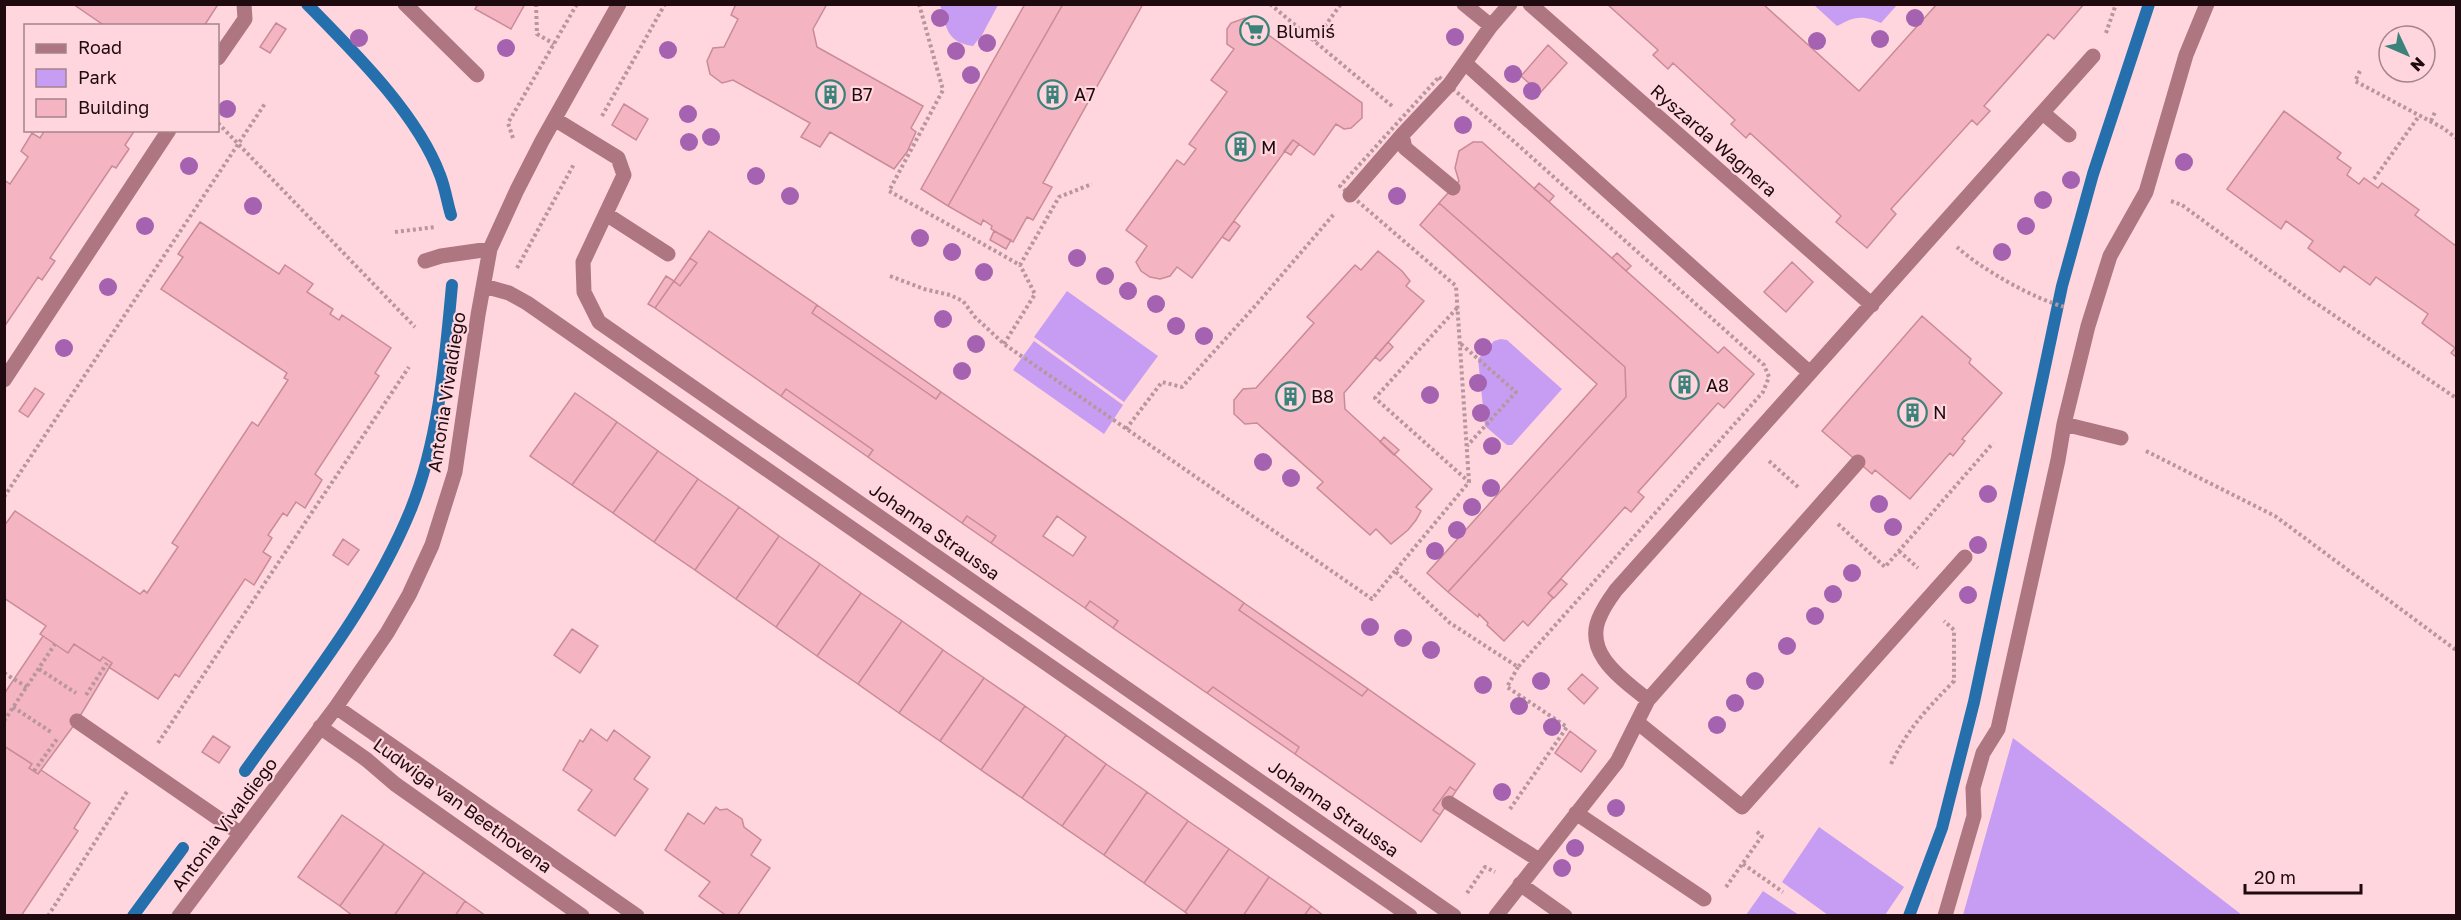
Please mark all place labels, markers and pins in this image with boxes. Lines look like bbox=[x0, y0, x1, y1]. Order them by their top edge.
supermarket icon: Blumiś bbox=[1239, 15, 1271, 47]
place label: Blumiś bbox=[1276, 20, 1335, 42]
building icon: B7 bbox=[814, 78, 846, 110]
building icon: A7 bbox=[1037, 78, 1069, 110]
place label: B7 bbox=[851, 83, 873, 105]
place label: A7 bbox=[1074, 83, 1096, 105]
building icon: M bbox=[1224, 131, 1256, 163]
place label: M bbox=[1261, 136, 1276, 158]
building icon: A8 bbox=[1669, 369, 1701, 401]
place label: A8 bbox=[1706, 374, 1729, 396]
building icon: B8 bbox=[1274, 380, 1306, 412]
place label: B8 bbox=[1311, 385, 1334, 407]
building icon: N bbox=[1896, 396, 1928, 428]
place label: N bbox=[1933, 401, 1947, 423]

